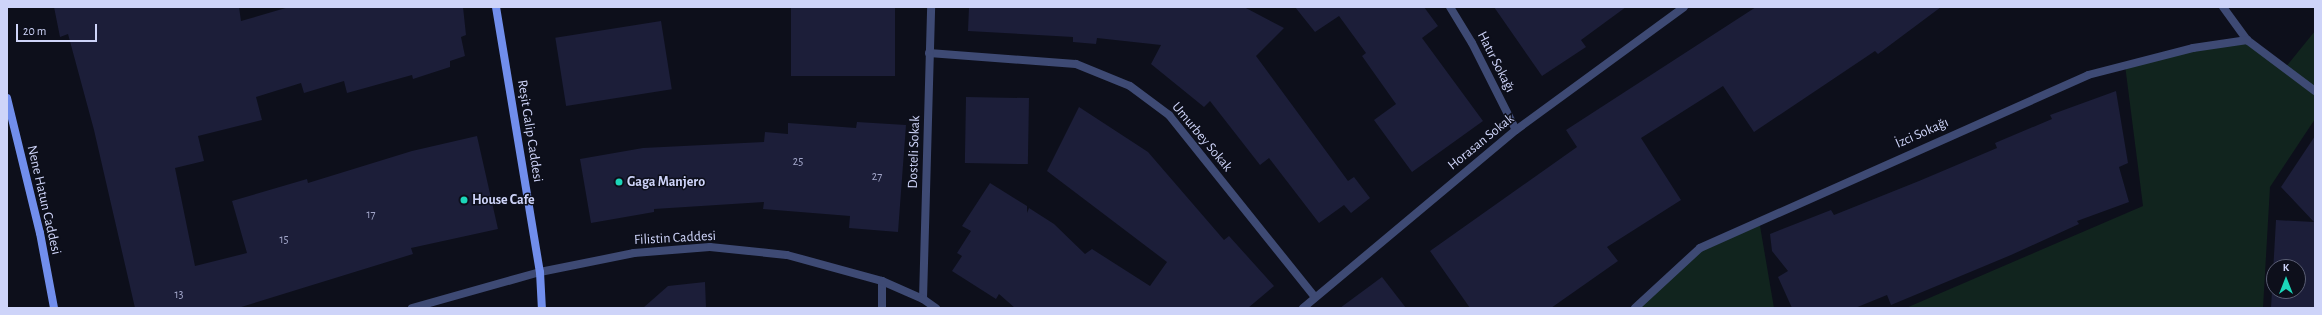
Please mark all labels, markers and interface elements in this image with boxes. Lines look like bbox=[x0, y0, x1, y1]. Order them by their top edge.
scale bar bbox=[18, 16, 99, 42]
text: 20 m bbox=[23, 25, 46, 37]
street label: Hatır Sokağı bbox=[1473, 29, 1519, 95]
street label: Reşit Galip Caddesi bbox=[514, 79, 546, 183]
street label: Umurbey Sokak bbox=[1168, 99, 1236, 175]
street label: Horasan Sokak bbox=[1445, 110, 1517, 174]
street label: İzci Sokağı bbox=[1893, 114, 1951, 152]
street label: Dosteli Sokak bbox=[904, 115, 924, 189]
street label: Nene Hatun Caddesi bbox=[23, 144, 65, 256]
house number: 25 bbox=[793, 155, 803, 169]
house number: 27 bbox=[872, 170, 882, 184]
place label: Gaga Manjero bbox=[627, 174, 705, 190]
marker: Gaga Manjero bbox=[614, 177, 624, 187]
place label: House Cafe bbox=[472, 192, 535, 208]
marker: House Cafe bbox=[459, 195, 469, 205]
house number: 17 bbox=[366, 208, 376, 222]
street label: Filistin Caddesi bbox=[634, 227, 716, 249]
house number: 15 bbox=[279, 233, 289, 247]
north arrow bbox=[2266, 259, 2306, 299]
text: K bbox=[2283, 262, 2289, 273]
house number: 13 bbox=[174, 288, 184, 302]

